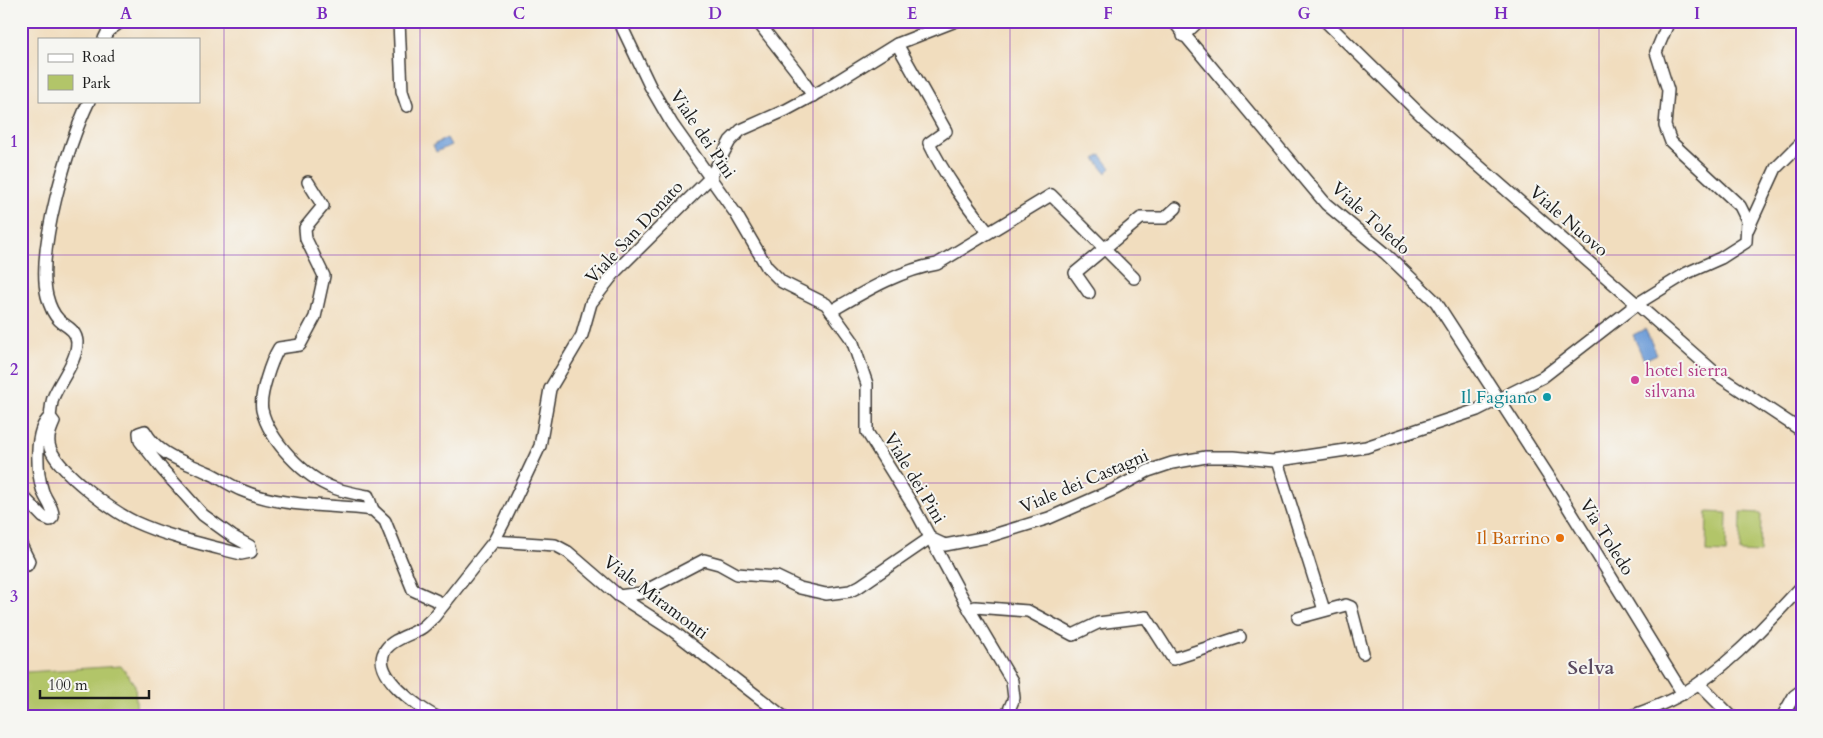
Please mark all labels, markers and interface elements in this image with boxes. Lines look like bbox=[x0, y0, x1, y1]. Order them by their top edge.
text: A bbox=[120, 3, 132, 25]
text: B bbox=[316, 3, 328, 25]
text: C bbox=[513, 3, 525, 25]
text: D bbox=[708, 3, 722, 25]
text: E bbox=[907, 3, 917, 25]
text: F bbox=[1103, 3, 1113, 25]
text: G bbox=[1297, 3, 1311, 25]
text: H bbox=[1494, 3, 1508, 25]
text: I bbox=[1694, 3, 1700, 25]
legend bbox=[38, 38, 200, 102]
text: Road bbox=[82, 47, 115, 67]
text: Park bbox=[82, 73, 111, 93]
street label: Viale dei Pini bbox=[664, 85, 742, 184]
text: 1 bbox=[10, 131, 18, 153]
street label: Viale San Donato bbox=[580, 175, 689, 290]
street label: Viale Toledo bbox=[1326, 176, 1416, 261]
street label: Viale Nuovo bbox=[1524, 180, 1614, 263]
place label: hotel sierra silvana bbox=[1645, 358, 1728, 404]
text: 2 bbox=[10, 359, 18, 381]
marker: hotel sierra silvana bbox=[1629, 374, 1641, 386]
place label: Il Fagiano bbox=[1461, 385, 1537, 410]
marker: Il Fagiano bbox=[1541, 391, 1553, 403]
street label: Viale dei Pini bbox=[878, 428, 952, 529]
street label: Viale dei Castagni bbox=[1016, 443, 1152, 520]
street label: Via Toledo bbox=[1573, 494, 1640, 581]
place label: Il Barrino bbox=[1476, 526, 1550, 551]
marker: Il Barrino bbox=[1554, 532, 1566, 544]
street label: Viale Miramonti bbox=[598, 550, 714, 645]
text: 3 bbox=[10, 586, 18, 608]
district label: Selva bbox=[1568, 654, 1615, 681]
scale bar bbox=[40, 668, 149, 700]
text: 100 m bbox=[48, 675, 88, 695]

